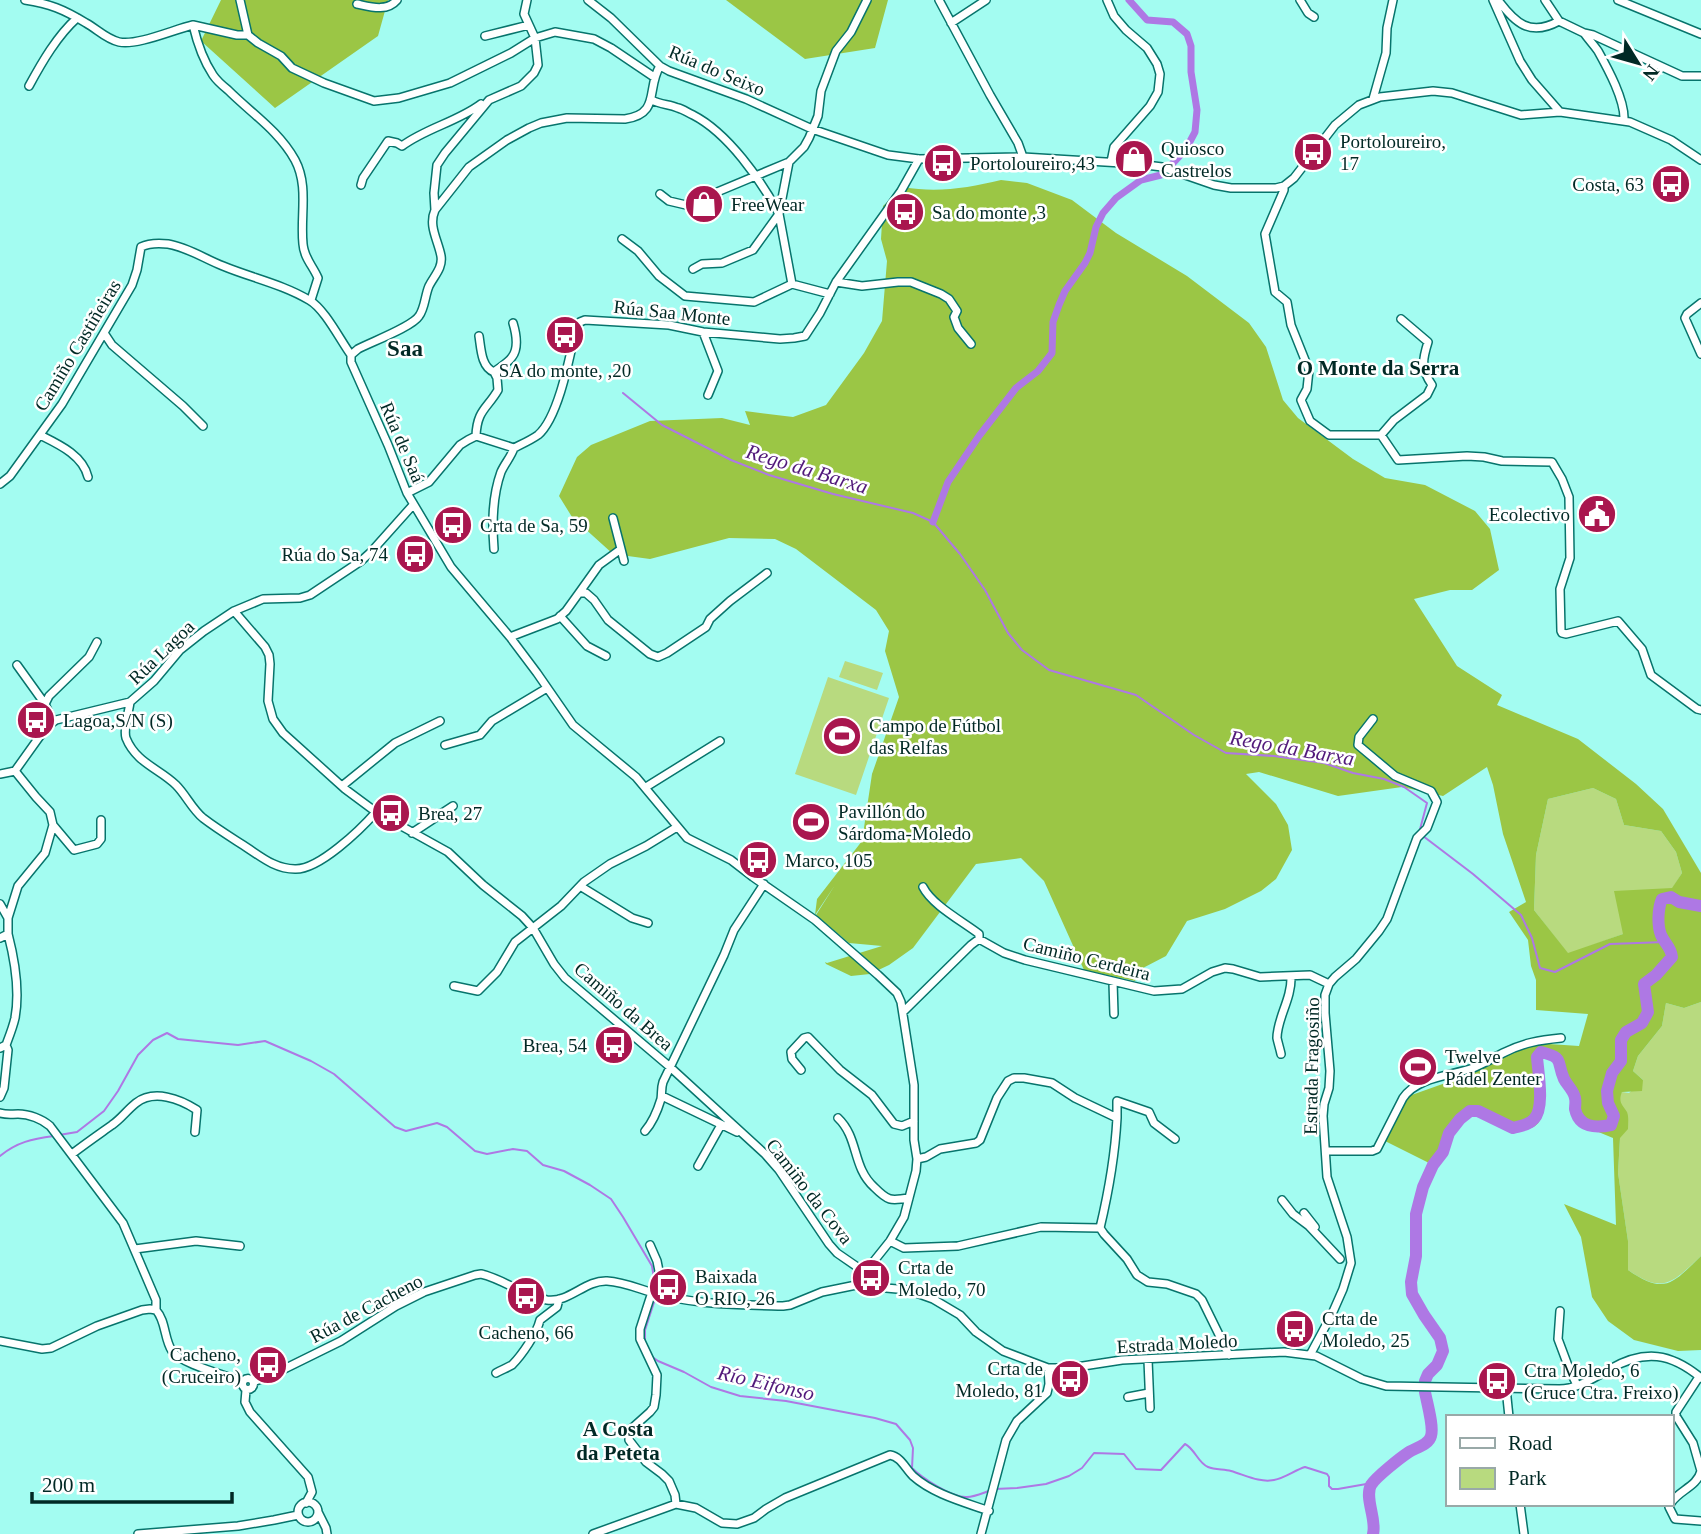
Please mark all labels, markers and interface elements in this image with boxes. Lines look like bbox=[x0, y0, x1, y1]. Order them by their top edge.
north arrow bbox=[1603, 28, 1673, 98]
street label: Rúa do Seixo bbox=[666, 41, 768, 100]
text: N bbox=[1638, 61, 1664, 85]
bus stop icon: Portoloureiro, 17 bbox=[1292, 131, 1334, 173]
place label: Portoloureiro, 17 bbox=[1340, 131, 1446, 174]
shop icon: Quiosco Castrelos bbox=[1113, 138, 1155, 180]
place label: Quiosco Castrelos bbox=[1161, 138, 1232, 181]
bus stop icon: Portoloureiro,43 bbox=[922, 142, 964, 184]
place label: Portoloureiro,43 bbox=[970, 153, 1095, 174]
bus stop icon: Costa, 63 bbox=[1650, 163, 1692, 205]
place label: Costa, 63 bbox=[1572, 174, 1644, 195]
shop icon: FreeWear bbox=[683, 183, 725, 225]
bus stop icon: Sa do monte ,3 bbox=[884, 191, 926, 233]
place label: FreeWear bbox=[731, 194, 805, 215]
place label: Sa do monte ,3 bbox=[932, 202, 1046, 223]
street label: Camiño Castiñeiras bbox=[30, 276, 125, 415]
street label: Rúa Saa Monte bbox=[613, 296, 731, 329]
bus stop icon: SA do monte, ,20 bbox=[544, 314, 586, 356]
district label: Saa bbox=[387, 336, 423, 361]
district label: O Monte da Serra bbox=[1297, 356, 1460, 380]
place label: SA do monte, ,20 bbox=[499, 360, 631, 381]
street label: Rúa de Saá bbox=[376, 399, 429, 486]
water label: Rego da Barxa bbox=[742, 439, 871, 499]
public building icon: Ecolectivo bbox=[1576, 493, 1618, 535]
bus stop icon: Crta de Sa, 59 bbox=[432, 504, 474, 546]
place label: Ecolectivo bbox=[1489, 504, 1570, 525]
place label: Crta de Sa, 59 bbox=[480, 515, 588, 536]
bus stop icon: Rúa do Sa, 74 bbox=[394, 533, 436, 575]
place label: Rúa do Sa, 74 bbox=[281, 544, 388, 565]
street label: Rúa Lagoa bbox=[124, 616, 199, 689]
bus stop icon: Lagoa,S/N (S) bbox=[15, 699, 57, 741]
place label: Lagoa,S/N (S) bbox=[63, 710, 173, 732]
sports icon: Campo de Fútbol das Relfas bbox=[821, 715, 863, 757]
place label: Campo de Fútbol das Relfas bbox=[869, 715, 1001, 758]
water label: Rego da Barxa bbox=[1227, 725, 1356, 771]
bus stop icon: Brea, 27 bbox=[370, 792, 412, 834]
sports icon: Pavillón do Sárdoma-Moledo bbox=[790, 801, 832, 843]
place label: Pavillón do Sárdoma-Moledo bbox=[838, 801, 971, 844]
place label: Brea, 27 bbox=[418, 803, 482, 824]
bus stop icon: Marco, 105 bbox=[737, 839, 779, 881]
place label: Marco, 105 bbox=[785, 850, 873, 871]
street label: Camiño Cerdeira bbox=[1021, 933, 1153, 985]
street label: Camiño da Brea bbox=[570, 958, 678, 1055]
street label: Estrada Fragosiño bbox=[1300, 997, 1323, 1135]
bus stop icon: Brea, 54 bbox=[593, 1024, 635, 1066]
place label: Brea, 54 bbox=[523, 1035, 587, 1056]
sports icon: Twelve Pádel Zenter bbox=[1397, 1046, 1439, 1088]
place label: Twelve Pádel Zenter bbox=[1445, 1046, 1542, 1089]
street label: Camiño da Cova bbox=[762, 1135, 858, 1249]
bus stop icon: Crta de Moledo, 70 bbox=[850, 1257, 892, 1299]
place label: Crta de Moledo, 70 bbox=[898, 1257, 986, 1300]
bus stop icon: Baixada O RIO, 26 bbox=[647, 1266, 689, 1308]
place label: Baixada O RIO, 26 bbox=[695, 1266, 775, 1309]
street label: Rúa de Cacheno bbox=[306, 1270, 426, 1347]
bus stop icon: Cacheno, 66 bbox=[505, 1275, 547, 1317]
bus stop icon: Crta de Moledo, 25 bbox=[1274, 1308, 1316, 1350]
place label: Crta de Moledo, 25 bbox=[1322, 1308, 1410, 1351]
place label: Cacheno, 66 bbox=[479, 1322, 573, 1343]
street label: Estrada Moledo bbox=[1116, 1330, 1238, 1357]
place label: Cacheno, (Cruceiro) bbox=[162, 1344, 241, 1388]
bus stop icon: Cacheno, (Cruceiro) bbox=[247, 1344, 289, 1386]
place label: Crta de Moledo, 81 bbox=[955, 1358, 1043, 1401]
bus stop icon: Crta de Moledo, 81 bbox=[1049, 1358, 1091, 1400]
water label: Río Eifonso bbox=[714, 1360, 817, 1406]
bus stop icon: Ctra Moledo, 6 (Cruce Ctra. Freixo) bbox=[1476, 1360, 1518, 1402]
place label: Ctra Moledo, 6 (Cruce Ctra. Freixo) bbox=[1524, 1360, 1679, 1404]
legend bbox=[1446, 1415, 1673, 1506]
district label: A Costa da Peteta bbox=[576, 1417, 660, 1465]
text: Road bbox=[1508, 1431, 1553, 1455]
scale bar bbox=[32, 1460, 231, 1504]
text: Park bbox=[1508, 1466, 1547, 1490]
text: 200 m bbox=[42, 1473, 95, 1497]

